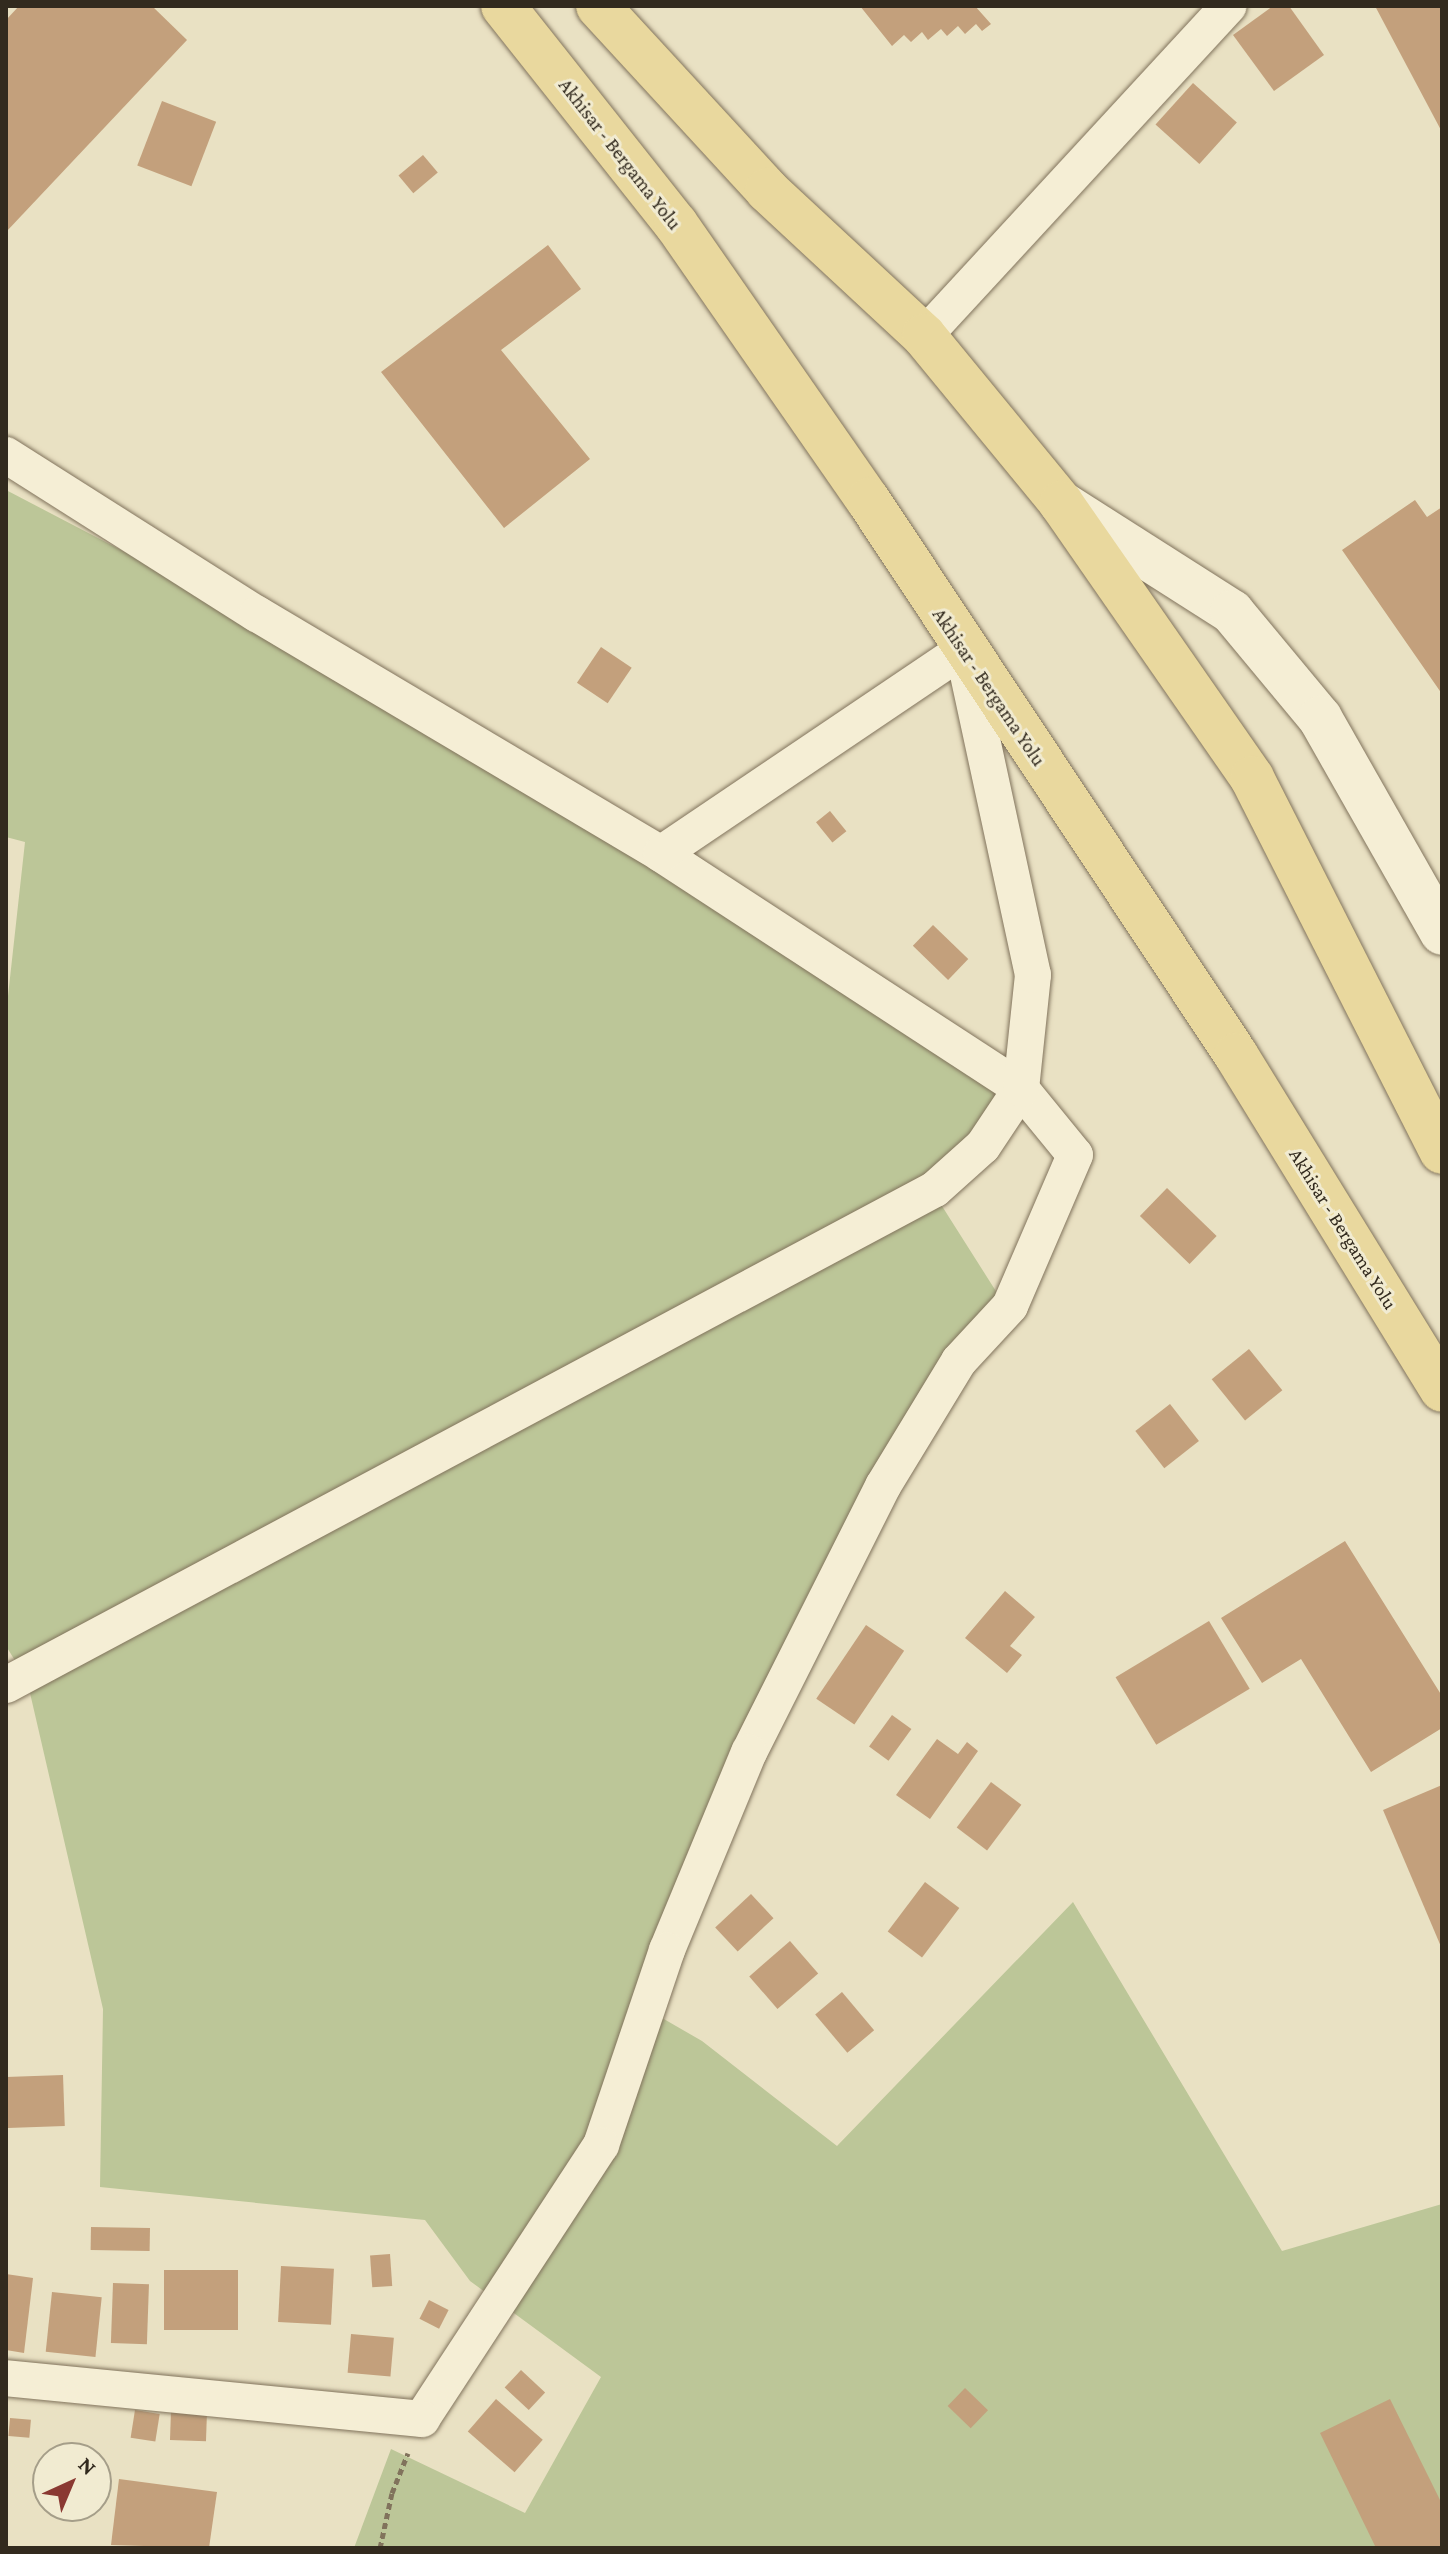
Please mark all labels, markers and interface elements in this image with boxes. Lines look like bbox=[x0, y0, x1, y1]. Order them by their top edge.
street label: Akhisar - Bergama Yolu bbox=[554, 74, 686, 234]
street label: Akhisar - Bergama Yolu bbox=[927, 603, 1051, 771]
street label: Akhisar - Bergama Yolu bbox=[1284, 1144, 1402, 1314]
north arrow bbox=[32, 2442, 112, 2522]
text: N bbox=[74, 2452, 102, 2480]

